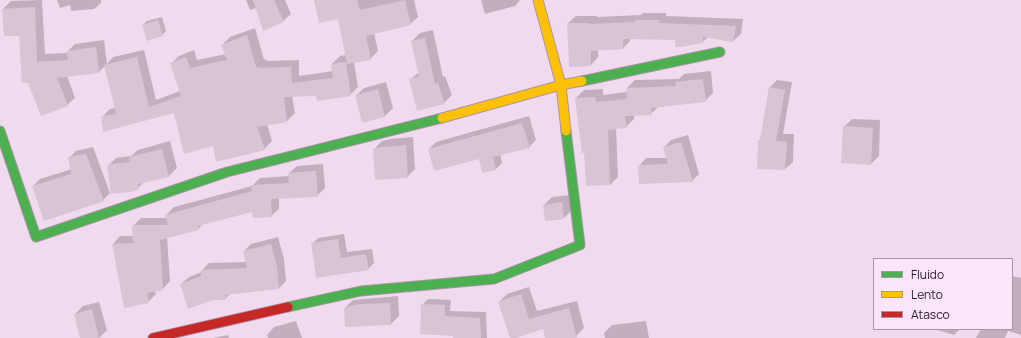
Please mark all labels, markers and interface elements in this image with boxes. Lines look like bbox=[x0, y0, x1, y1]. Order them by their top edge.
legend bbox=[873, 258, 1013, 330]
text: Fluido bbox=[911, 266, 944, 283]
text: Lento bbox=[911, 286, 943, 303]
text: Atasco bbox=[911, 306, 950, 323]

